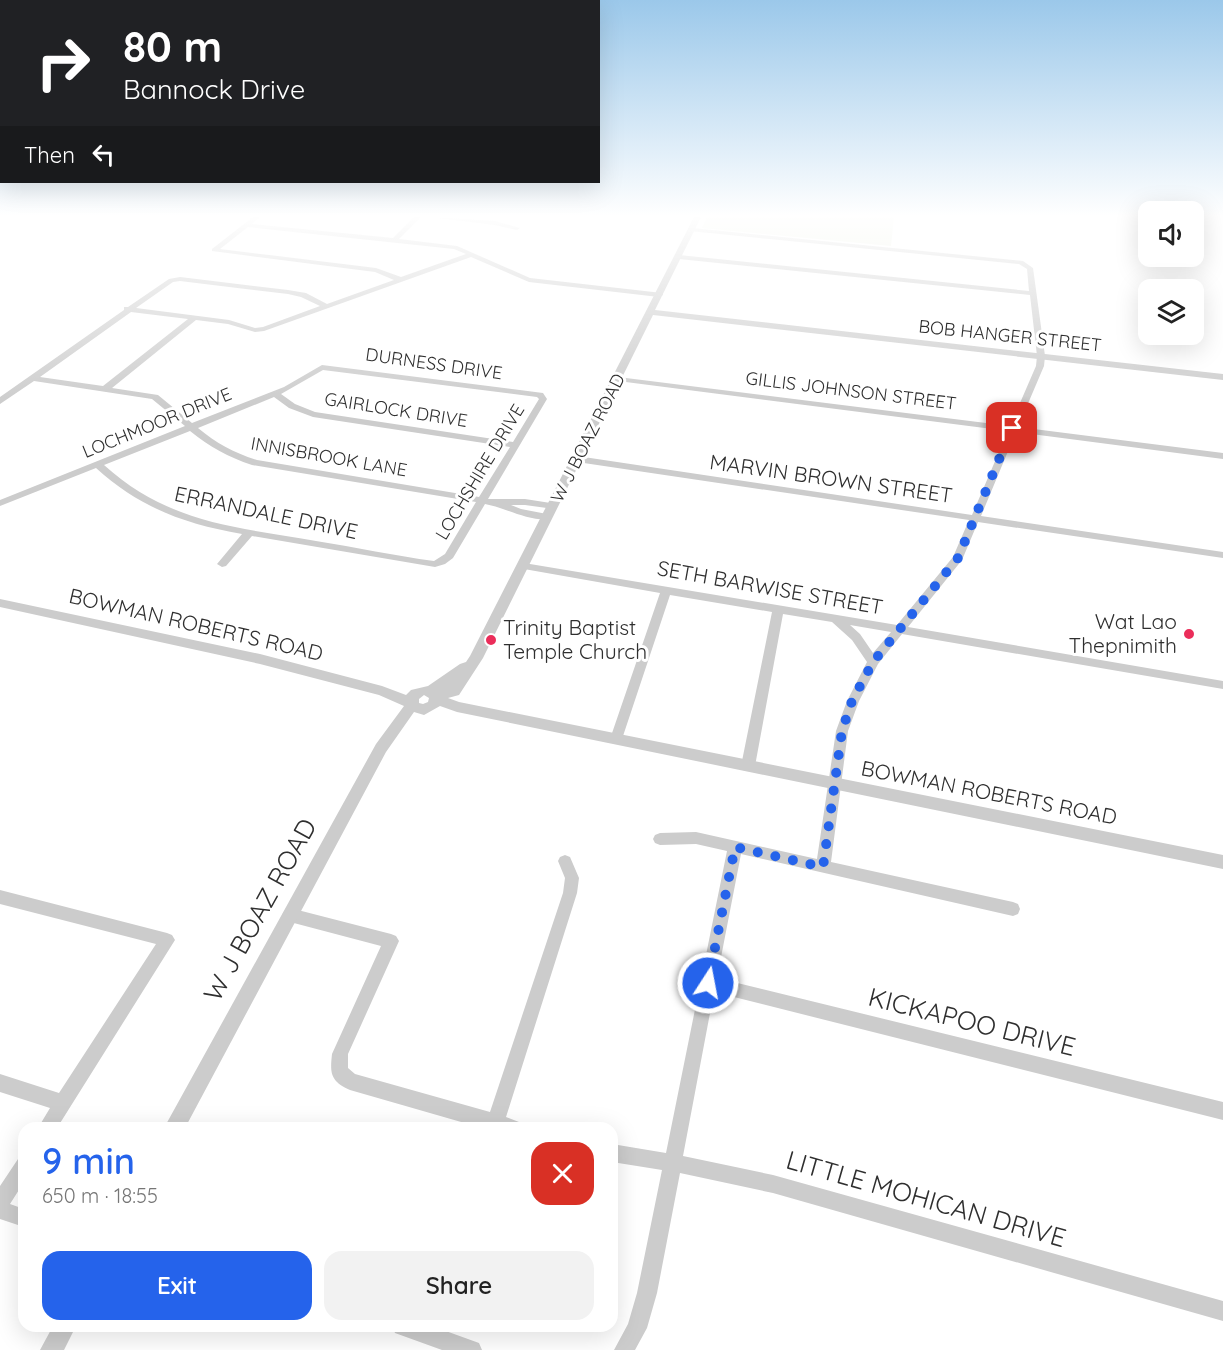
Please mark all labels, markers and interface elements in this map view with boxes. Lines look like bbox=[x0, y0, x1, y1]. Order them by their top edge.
text: 80 m bbox=[123, 20, 222, 73]
icon: right bbox=[24, 24, 102, 102]
text: Bannock Drive bbox=[123, 72, 305, 106]
icon: left bbox=[87, 138, 120, 171]
text: Then bbox=[24, 141, 75, 169]
map controls bbox=[1138, 201, 1204, 345]
button: sound bbox=[1138, 201, 1204, 267]
button: layers bbox=[1138, 279, 1204, 345]
street label: BOB HANGER STREET bbox=[917, 314, 1103, 357]
street label: DURNESS DRIVE bbox=[364, 343, 504, 384]
street label: GILLIS JOHNSON STREET bbox=[744, 366, 958, 415]
street label: W J BOAZ ROAD bbox=[545, 370, 630, 506]
street label: LOCHMOOR DRIVE bbox=[79, 382, 235, 463]
street label: GAIRLOCK DRIVE bbox=[323, 387, 469, 432]
street label: LOCHSHIRE DRIVE bbox=[430, 400, 529, 544]
pin bbox=[986, 402, 1037, 453]
icon: arrive bbox=[995, 411, 1028, 444]
street label: INNISBROOK LANE bbox=[249, 431, 409, 482]
street label: MARVIN BROWN STREET bbox=[708, 448, 954, 508]
street label: ERRANDALE DRIVE bbox=[172, 480, 360, 544]
street label: SETH BARWISE STREET bbox=[655, 554, 885, 620]
street label: BOWMAN ROBERTS ROAD bbox=[67, 582, 326, 666]
place label: Wat Lao Thepnimith bbox=[1068, 608, 1177, 658]
place label: Trinity Baptist Temple Church bbox=[503, 614, 647, 664]
marker: Wat Lao Thepnimith bbox=[1182, 627, 1196, 641]
marker: Trinity Baptist Temple Church bbox=[484, 633, 498, 647]
street label: BOWMAN ROBERTS ROAD bbox=[859, 754, 1119, 830]
street label: W J BOAZ ROAD bbox=[196, 813, 323, 1007]
position arrow bbox=[676, 951, 740, 1015]
street label: KICKAPOO DRIVE bbox=[865, 980, 1079, 1063]
text: 9 min bbox=[42, 1138, 135, 1183]
button: close bbox=[531, 1142, 594, 1205]
street label: LITTLE MOHICAN DRIVE bbox=[783, 1143, 1070, 1254]
text: 650 m · 18:55 bbox=[42, 1183, 158, 1208]
button: Exit bbox=[42, 1251, 312, 1320]
button: Share bbox=[324, 1251, 594, 1320]

